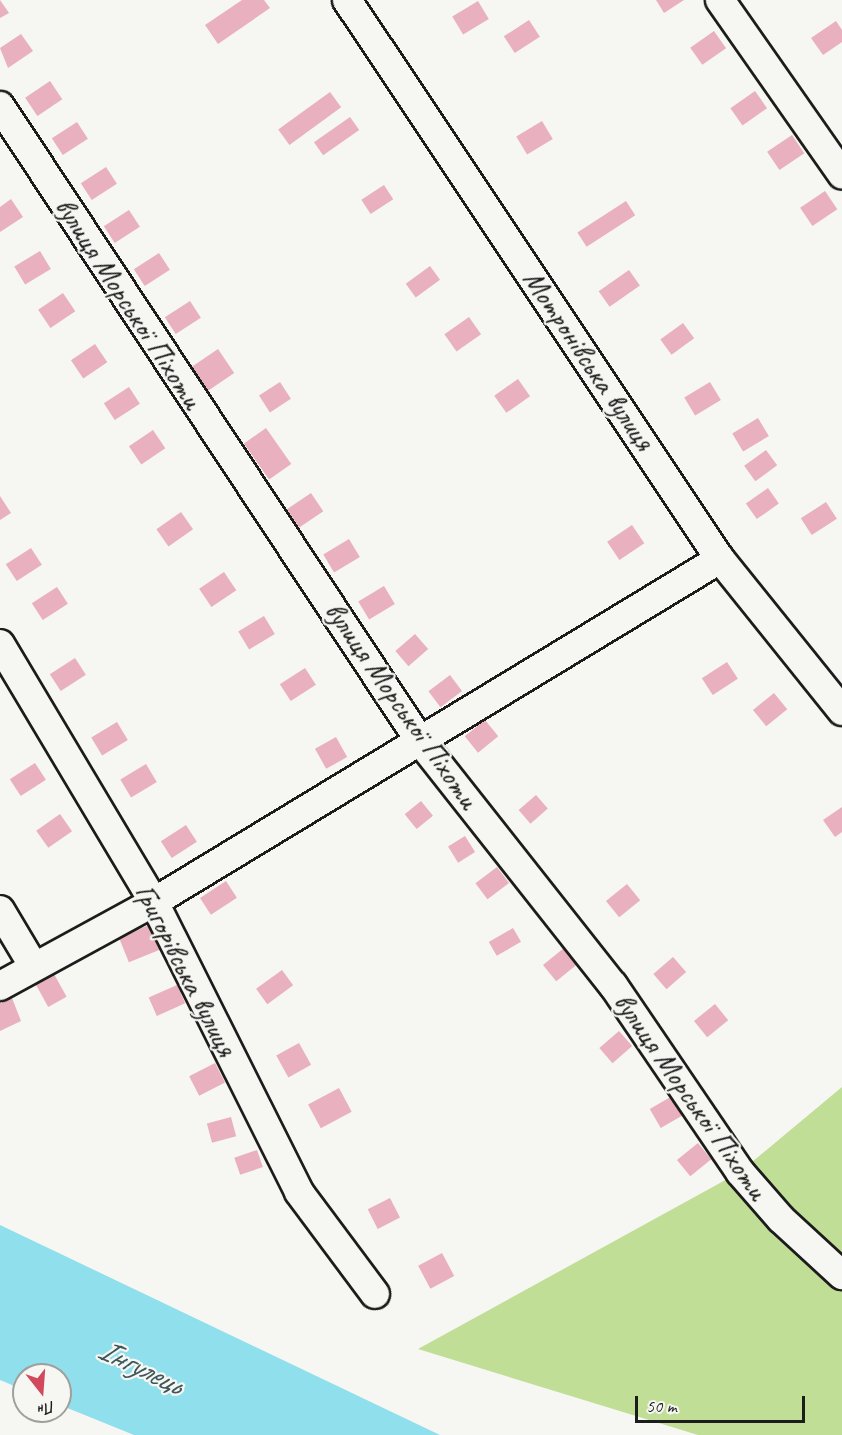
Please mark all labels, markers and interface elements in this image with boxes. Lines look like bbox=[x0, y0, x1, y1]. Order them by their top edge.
street label: вулиця Морської Піхоти bbox=[47, 190, 211, 416]
street label: Мотронівська вулиця bbox=[515, 262, 663, 458]
street label: вулиця Морської Піхоти bbox=[317, 594, 487, 816]
street label: Григорівська вулиця bbox=[127, 877, 245, 1063]
street label: вулиця Морської Піхоти bbox=[606, 985, 776, 1207]
water label: Інгулець bbox=[92, 1330, 188, 1404]
north arrow bbox=[12, 1363, 72, 1423]
scale bar bbox=[638, 1384, 808, 1422]
text: 50 m bbox=[646, 1395, 677, 1417]
text: Пн bbox=[36, 1396, 58, 1420]

